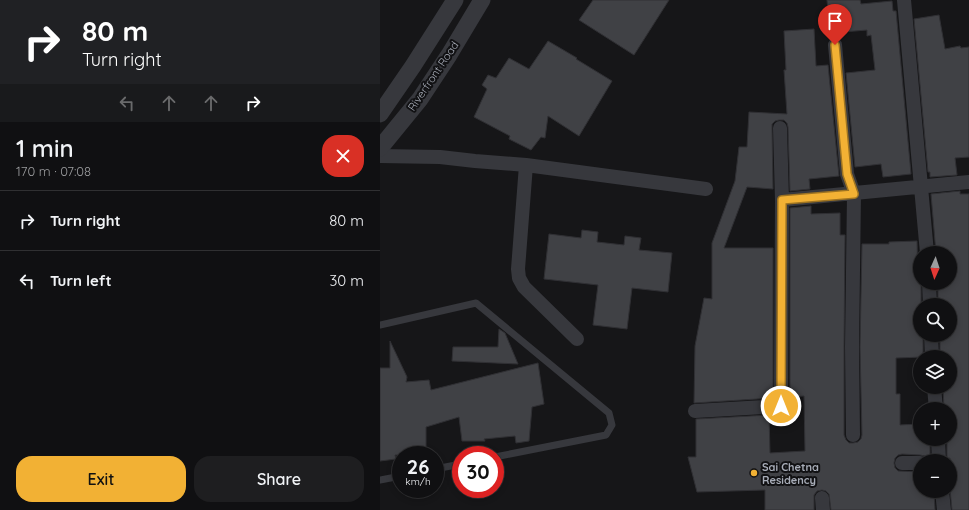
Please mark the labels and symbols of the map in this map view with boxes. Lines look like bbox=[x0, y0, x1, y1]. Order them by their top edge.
pin bbox=[818, 4, 852, 45]
street label: Riverfront Road bbox=[405, 39, 461, 113]
north arrow bbox=[913, 246, 957, 290]
position arrow bbox=[760, 385, 802, 427]
speed limit sign: 30 bbox=[452, 446, 504, 498]
place label: Sai Chetna Residency bbox=[762, 460, 819, 487]
marker: Sai Chetna Residency bbox=[749, 468, 759, 478]

